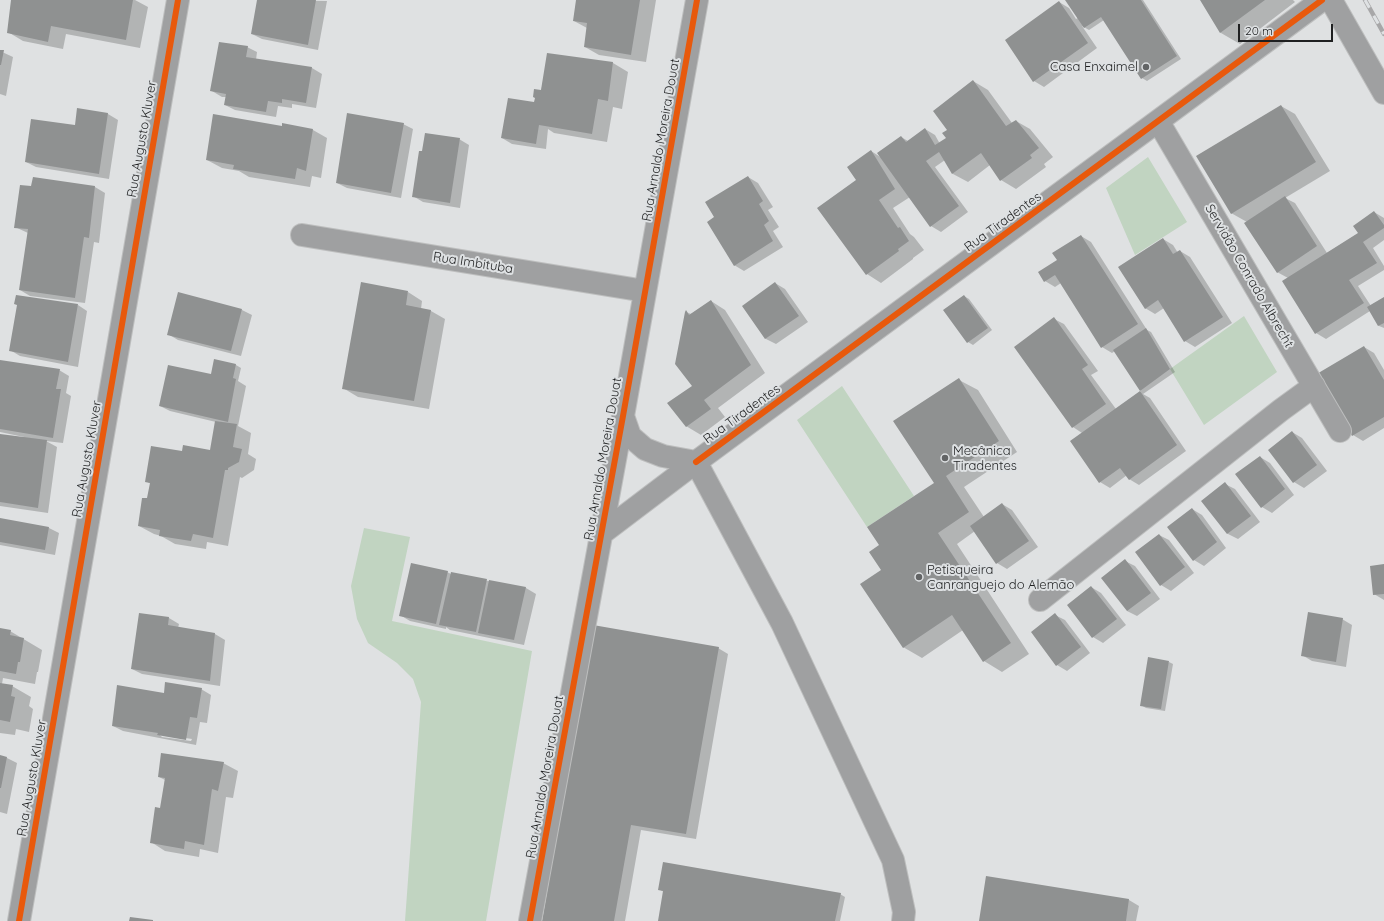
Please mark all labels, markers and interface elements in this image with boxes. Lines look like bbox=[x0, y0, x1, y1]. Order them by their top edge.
scale bar bbox=[1240, 16, 1335, 42]
text: 20 m bbox=[1245, 23, 1273, 38]
street label: Rua Arnaldo Moreira Douat bbox=[639, 57, 683, 223]
place label: Casa Enxaimel bbox=[1050, 59, 1138, 75]
marker: Casa Enxaimel bbox=[1141, 62, 1151, 72]
street label: Rua Augusto Kluver bbox=[124, 79, 160, 199]
street label: Rua Tiradentes bbox=[961, 189, 1045, 255]
street label: Servidão Conrado Albrecht bbox=[1202, 202, 1296, 350]
street label: Rua Imbituba bbox=[432, 249, 514, 277]
street label: Rua Arnaldo Moreira Douat bbox=[581, 376, 625, 542]
street label: Rua Tiradentes bbox=[700, 381, 784, 447]
street label: Rua Augusto Kluver bbox=[69, 399, 105, 519]
place label: Mecânica Tiradentes bbox=[953, 443, 1017, 474]
marker: Mecânica Tiradentes bbox=[940, 453, 950, 463]
place label: Petisqueira Canranguejo do Alemão bbox=[927, 562, 1074, 593]
marker: Petisqueira Canranguejo do Alemão bbox=[914, 572, 924, 582]
street label: Rua Arnaldo Moreira Douat bbox=[523, 694, 567, 860]
street label: Rua Augusto Kluver bbox=[14, 718, 50, 838]

